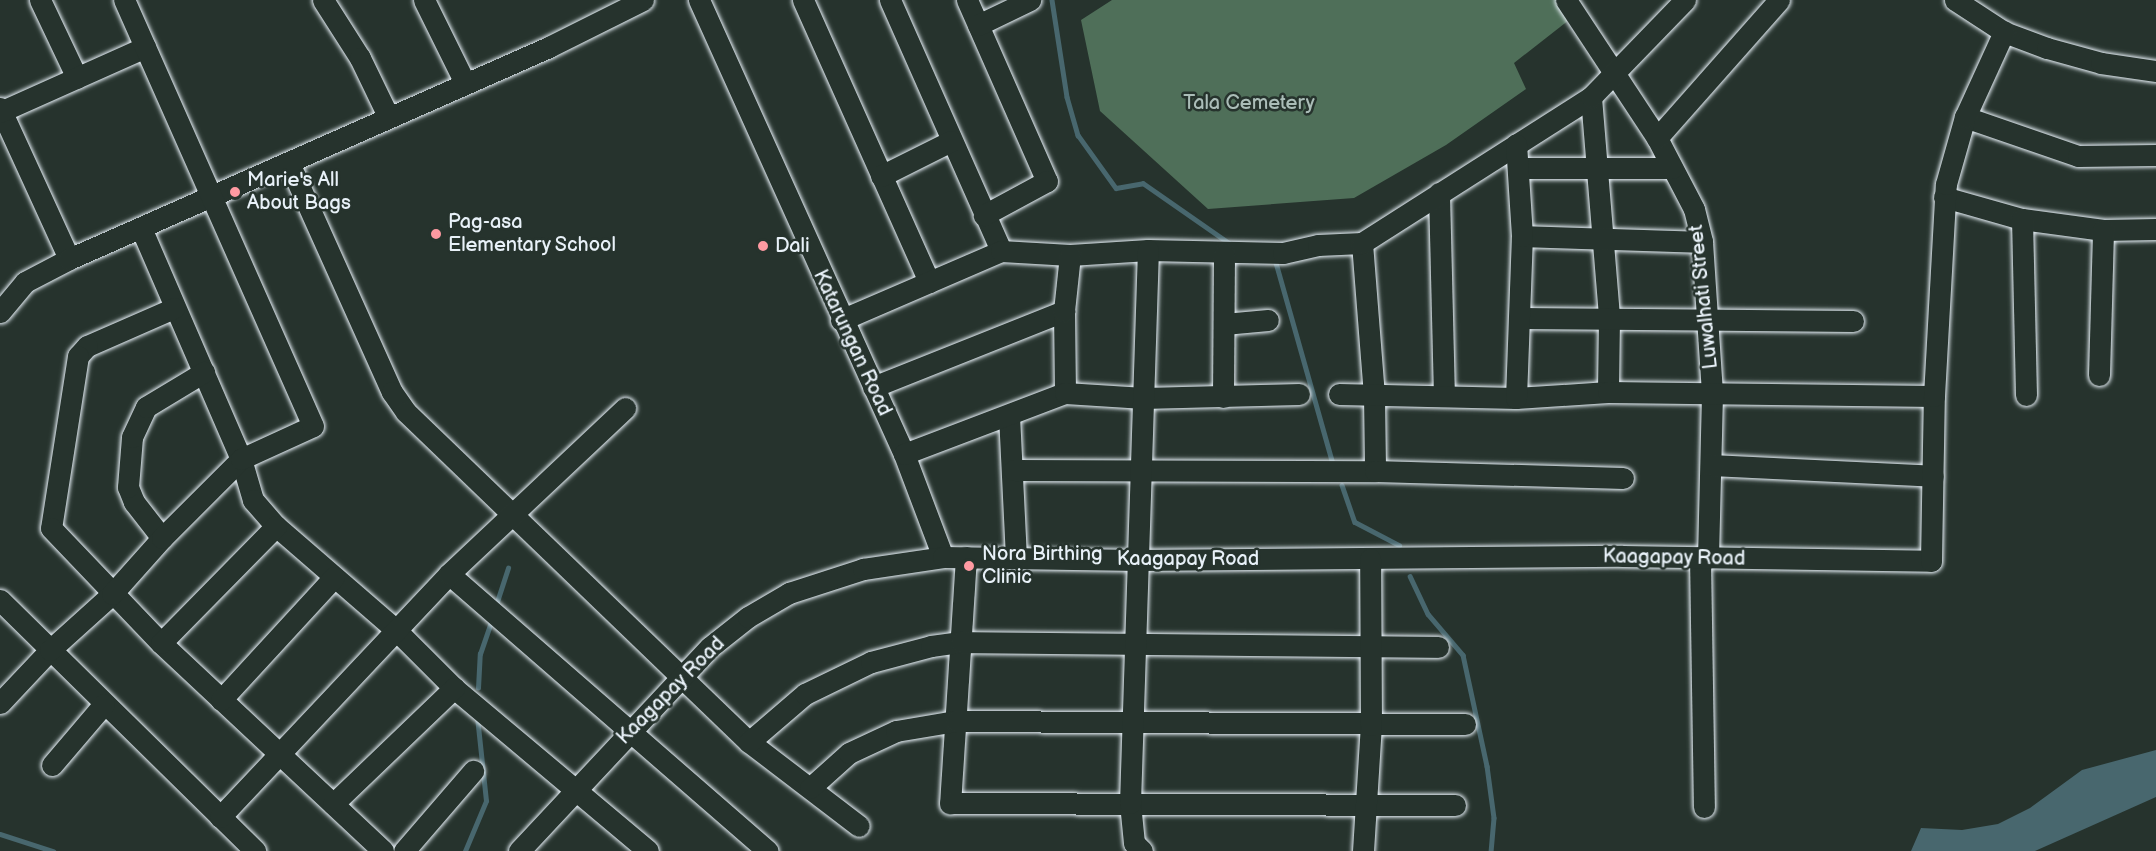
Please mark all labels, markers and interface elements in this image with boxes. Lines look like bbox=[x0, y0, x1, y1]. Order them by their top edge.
park label: Tala Cemetery bbox=[1183, 91, 1315, 115]
place label: Marie's All About Bags bbox=[247, 168, 351, 215]
marker: Marie's All About Bags bbox=[228, 185, 242, 199]
place label: Pag-asa Elementary School bbox=[448, 210, 618, 257]
street label: Luwalhati Street bbox=[1684, 224, 1724, 370]
marker: Pag-asa Elementary School bbox=[429, 227, 443, 241]
place label: Dali bbox=[775, 234, 810, 258]
marker: Dali bbox=[756, 239, 770, 253]
street label: Katarungan Road bbox=[808, 266, 896, 420]
place label: Nora Birthing Clinic bbox=[982, 542, 1102, 589]
street label: Kaagapay Road bbox=[1602, 545, 1746, 571]
street label: Kaagapay Road bbox=[1116, 547, 1260, 571]
marker: Nora Birthing Clinic bbox=[960, 557, 978, 575]
street label: Kaagapay Road bbox=[612, 632, 730, 750]

